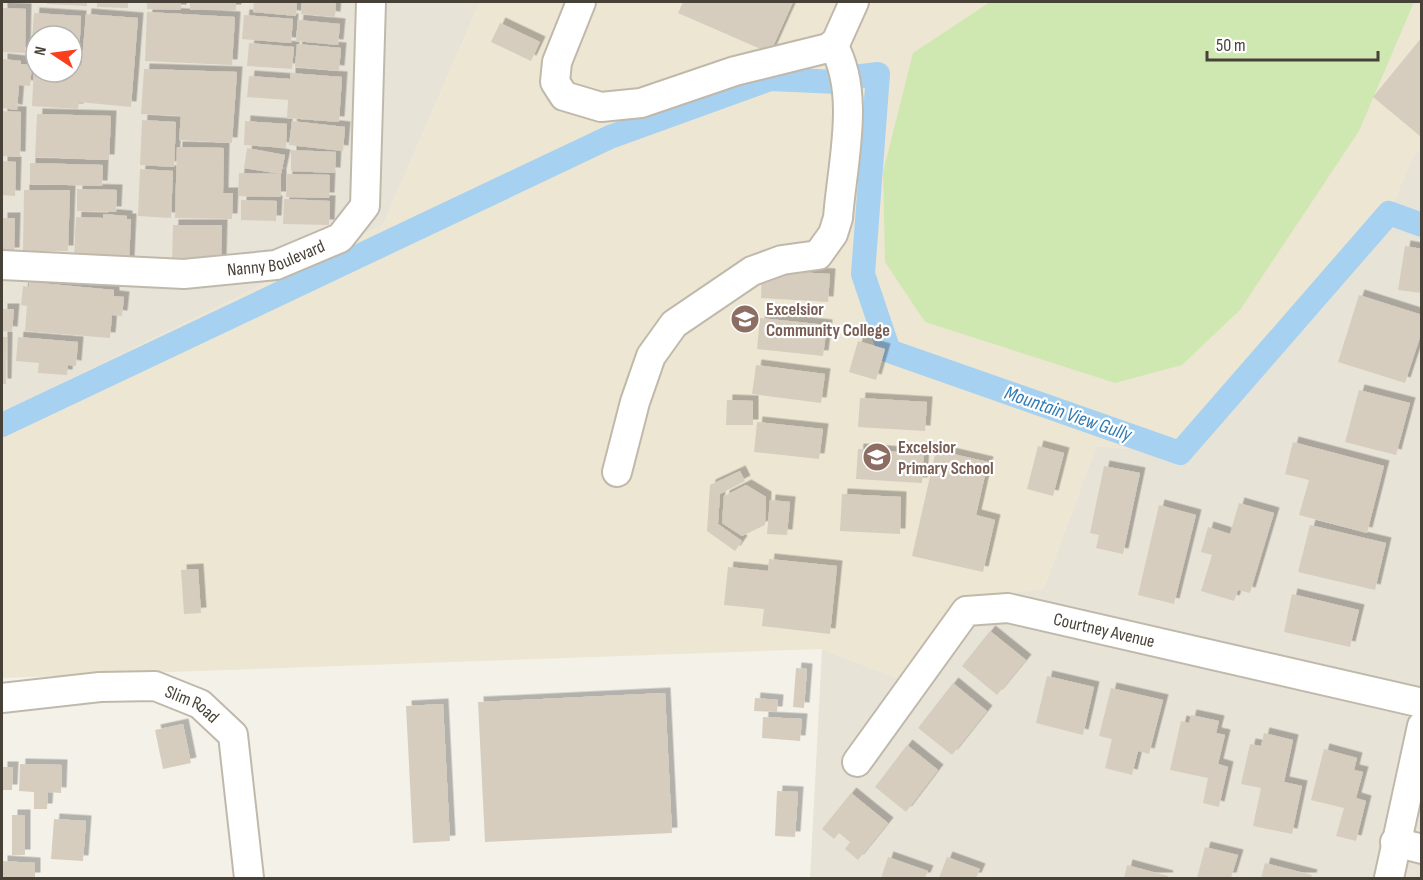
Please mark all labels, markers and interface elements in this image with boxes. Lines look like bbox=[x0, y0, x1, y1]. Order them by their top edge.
north arrow bbox=[24, 24, 84, 84]
scale bar bbox=[1207, 24, 1378, 62]
text: 50 m bbox=[1216, 35, 1246, 56]
text: N bbox=[31, 45, 51, 57]
street label: Nanny Boulevard bbox=[226, 235, 328, 280]
place label: Excelsior Community College bbox=[766, 299, 890, 341]
school or university icon: Excelsior Community College bbox=[729, 303, 761, 335]
water label: Mountain View Gully bbox=[1001, 381, 1136, 447]
place label: Excelsior Primary School bbox=[898, 437, 994, 479]
school or university icon: Excelsior Primary School bbox=[861, 441, 893, 473]
street label: Courtney Avenue bbox=[1052, 608, 1157, 652]
street label: Slim Road bbox=[162, 681, 224, 727]

